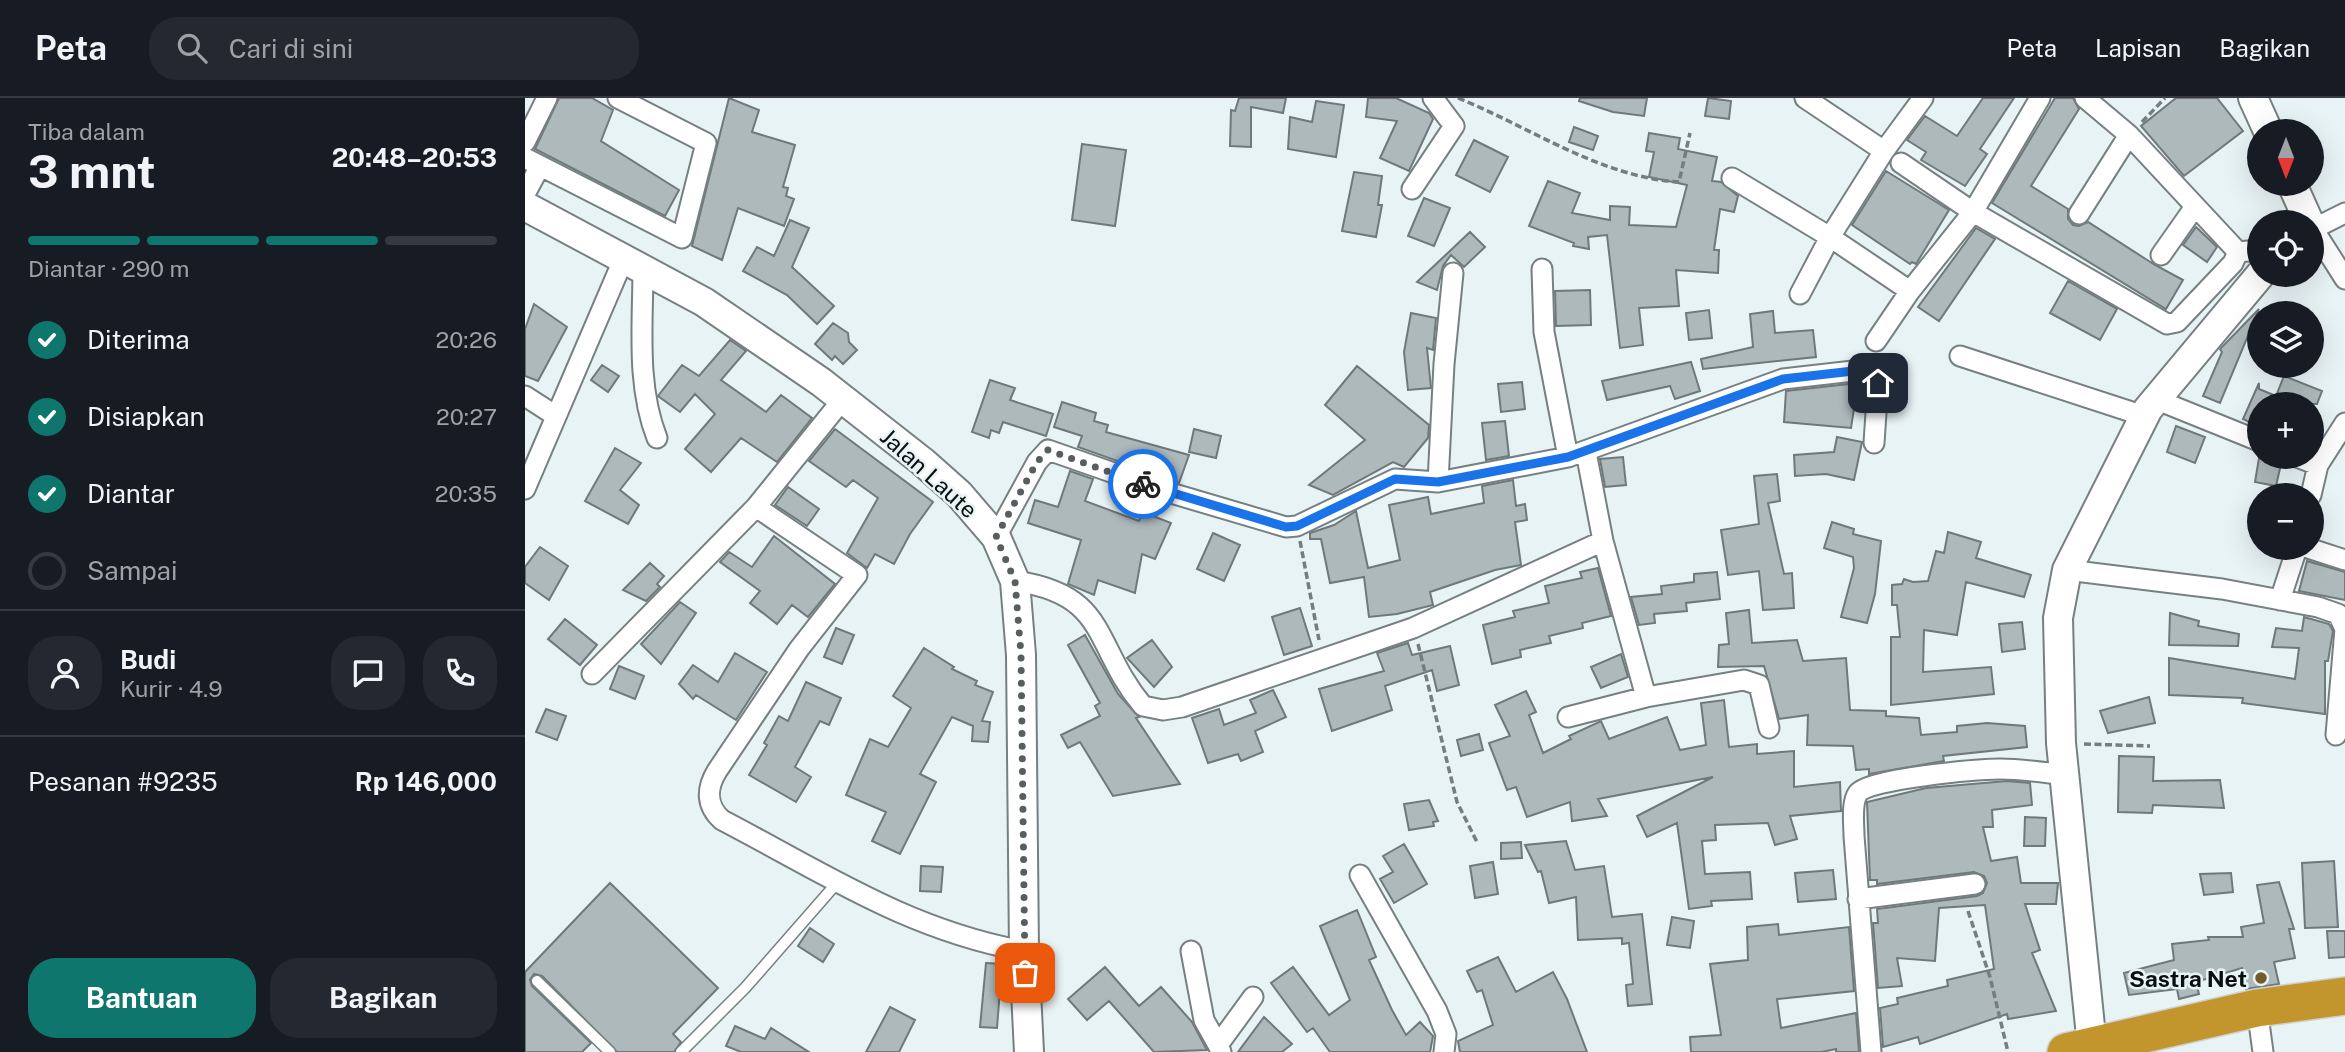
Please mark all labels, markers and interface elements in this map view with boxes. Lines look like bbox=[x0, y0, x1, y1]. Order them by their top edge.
search box bbox=[149, 17, 639, 80]
text: Peta bbox=[35, 29, 107, 67]
icon: search bbox=[173, 29, 211, 67]
text: Cari di sini bbox=[229, 33, 353, 64]
text: Peta bbox=[2006, 34, 2057, 62]
text: Lapisan bbox=[2095, 34, 2181, 62]
text: Bagikan bbox=[2219, 34, 2310, 62]
text: Tiba dalam bbox=[28, 118, 145, 145]
north arrow bbox=[2247, 119, 2324, 196]
map controls bbox=[2247, 119, 2324, 560]
text: 20:48–20:53 bbox=[332, 142, 497, 173]
text: 3 mnt bbox=[28, 144, 156, 198]
button: locate bbox=[2247, 210, 2324, 287]
text: Diantar · 290 m bbox=[28, 255, 190, 282]
button: layers bbox=[2247, 301, 2324, 378]
icon: check bbox=[28, 321, 66, 359]
text: Diterima bbox=[87, 324, 190, 355]
text: 20:26 bbox=[436, 326, 497, 353]
pin bbox=[1848, 353, 1908, 413]
icon: home bbox=[1859, 364, 1897, 402]
button: + bbox=[2247, 392, 2324, 469]
icon: check bbox=[28, 398, 66, 436]
text: Disiapkan bbox=[87, 401, 205, 432]
text: 20:27 bbox=[436, 403, 497, 430]
street label: Jalan Laute bbox=[875, 423, 983, 523]
courier bbox=[1108, 449, 1178, 519]
icon: bike bbox=[1124, 465, 1162, 503]
icon: check bbox=[28, 475, 66, 513]
text: Diantar bbox=[87, 478, 175, 509]
text: 20:35 bbox=[435, 480, 497, 507]
button: − bbox=[2247, 483, 2324, 560]
text: Sampai bbox=[87, 555, 177, 586]
button: person bbox=[28, 636, 102, 710]
button: chat bbox=[331, 636, 405, 710]
button: phone bbox=[423, 636, 497, 710]
text: Budi bbox=[120, 644, 176, 675]
text: Kurir · 4.9 bbox=[120, 675, 223, 702]
text: Pesanan #9235 bbox=[28, 766, 218, 797]
text: Rp 146,000 bbox=[355, 766, 497, 797]
pin bbox=[995, 943, 1055, 1003]
icon: bag bbox=[1006, 954, 1044, 992]
button: Bantuan bbox=[28, 958, 256, 1038]
button: Bagikan bbox=[270, 958, 497, 1038]
place label: Sastra Net bbox=[2129, 965, 2247, 992]
marker: Sastra Net bbox=[2253, 970, 2269, 986]

